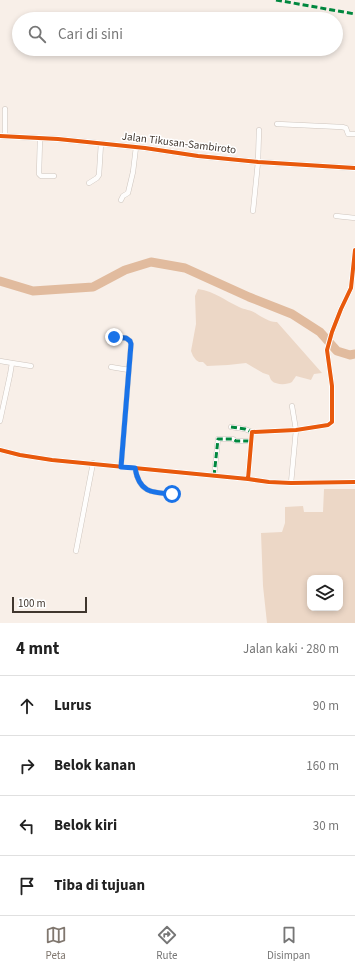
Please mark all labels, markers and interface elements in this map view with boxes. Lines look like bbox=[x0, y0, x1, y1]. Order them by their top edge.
search box bbox=[12, 12, 343, 56]
icon: search bbox=[26, 23, 48, 45]
text: Cari di sini bbox=[58, 24, 123, 45]
street label: Jalan Tikusan-Sambiroto bbox=[121, 129, 237, 157]
route end bbox=[105, 328, 123, 346]
route start bbox=[163, 485, 181, 503]
map controls bbox=[307, 575, 343, 611]
button: layers bbox=[307, 575, 343, 611]
scale bar bbox=[12, 595, 87, 614]
text: 100 m bbox=[18, 596, 46, 611]
text: 4 mnt bbox=[16, 637, 59, 661]
text: Jalan kaki · 280 m bbox=[243, 640, 339, 658]
icon: ahead bbox=[16, 695, 38, 717]
text: Lurus bbox=[54, 695, 91, 716]
text: 90 m bbox=[313, 697, 339, 715]
icon: right bbox=[16, 755, 38, 777]
text: Belok kanan bbox=[54, 755, 136, 776]
text: 160 m bbox=[306, 757, 339, 775]
icon: left bbox=[16, 815, 38, 837]
text: Belok kiri bbox=[54, 815, 117, 836]
text: 30 m bbox=[313, 817, 339, 835]
icon: arrive bbox=[16, 875, 38, 897]
text: Tiba di tujuan bbox=[54, 875, 145, 896]
tab: Peta bbox=[45, 924, 67, 963]
tab: Rute bbox=[156, 924, 178, 963]
tab: Disimpan bbox=[267, 924, 310, 963]

